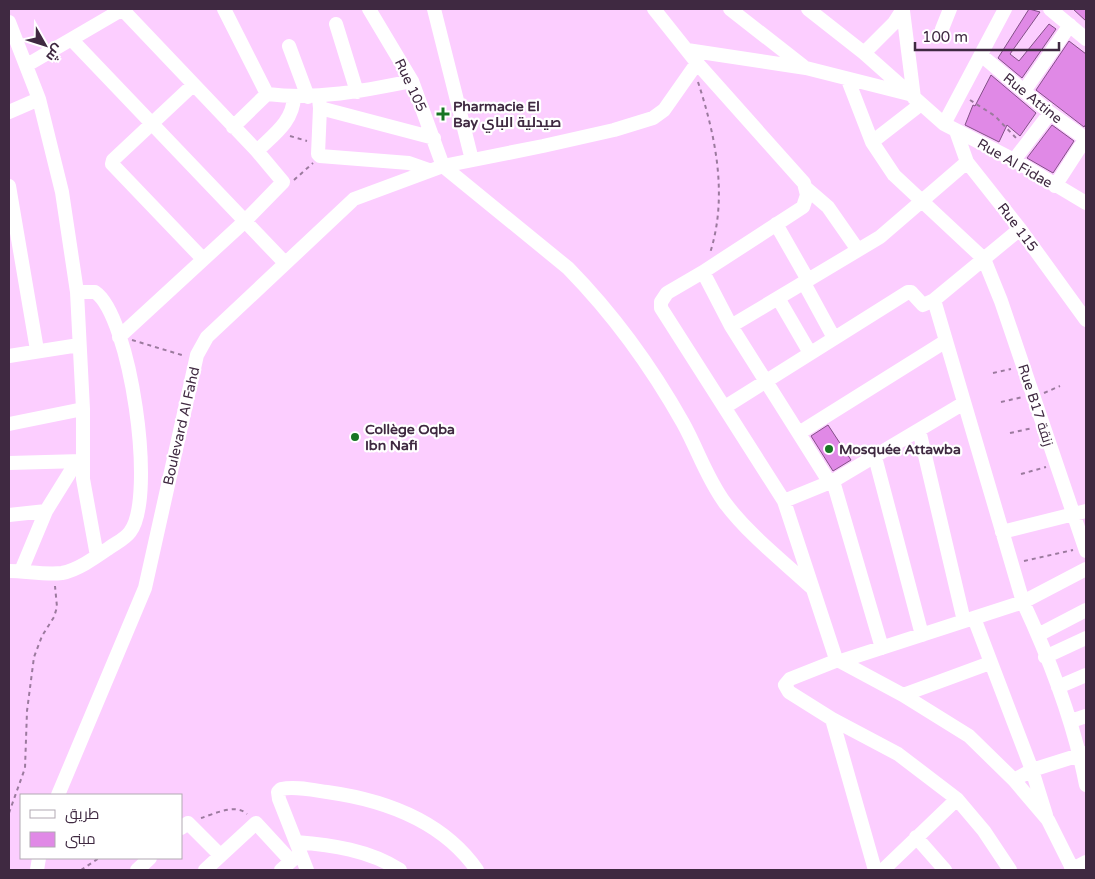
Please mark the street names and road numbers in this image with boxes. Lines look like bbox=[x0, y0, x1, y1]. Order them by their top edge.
street label: Rue 105 bbox=[391, 56, 430, 114]
street label: Rue Attine bbox=[1000, 70, 1066, 127]
street label: Rue Al Fidae bbox=[974, 135, 1055, 192]
street label: Rue 115 bbox=[994, 200, 1041, 255]
street label: Rue B17 زنقة bbox=[1014, 362, 1057, 448]
street label: Boulevard Al Fahd bbox=[160, 365, 203, 487]

